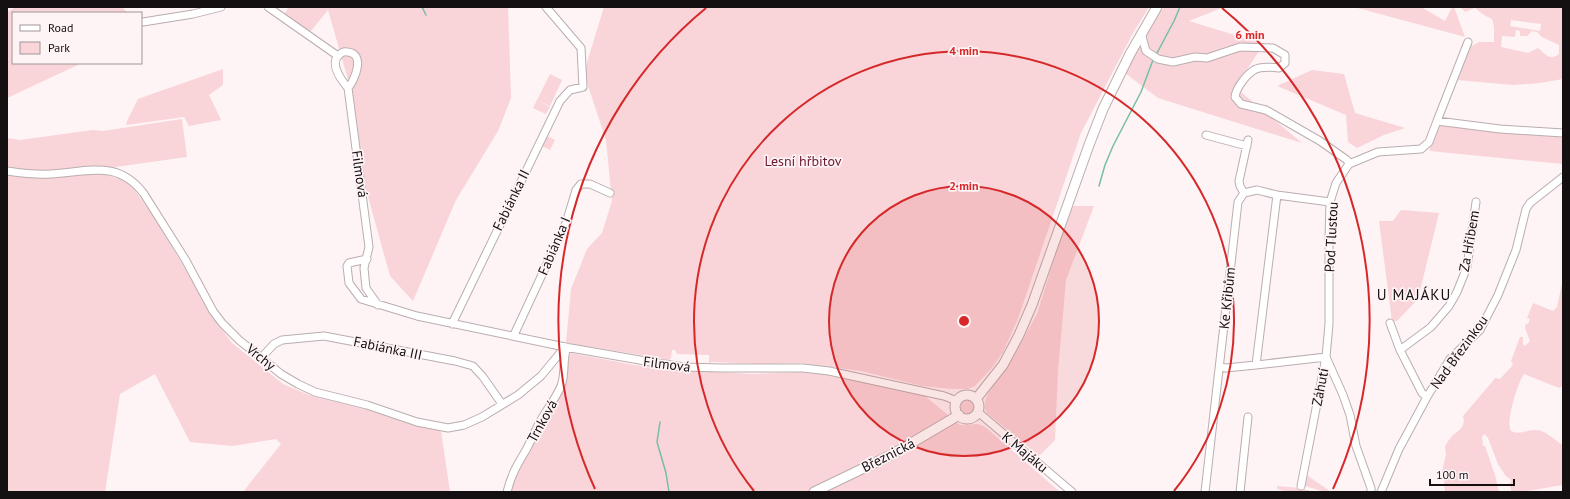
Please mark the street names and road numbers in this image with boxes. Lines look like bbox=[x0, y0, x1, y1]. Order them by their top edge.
street label: Filmová bbox=[348, 149, 372, 199]
street label: Fabiánka II bbox=[489, 167, 533, 233]
street label: Pod Tlustou bbox=[1320, 201, 1342, 273]
street label: Za Hřibem bbox=[1455, 209, 1483, 273]
street label: Fabiánka I bbox=[534, 214, 574, 278]
street label: Ke Křibům bbox=[1215, 266, 1239, 330]
street label: Nad Březinkou bbox=[1426, 312, 1492, 392]
street label: Fabiánka III bbox=[352, 332, 424, 364]
street label: Vrchy bbox=[242, 339, 280, 375]
street label: Filmová bbox=[642, 352, 692, 376]
street label: Záhutí bbox=[1308, 366, 1333, 408]
street label: Trnková bbox=[523, 396, 561, 446]
street label: K Majáku bbox=[998, 427, 1052, 477]
street label: Březnická bbox=[858, 434, 918, 476]

